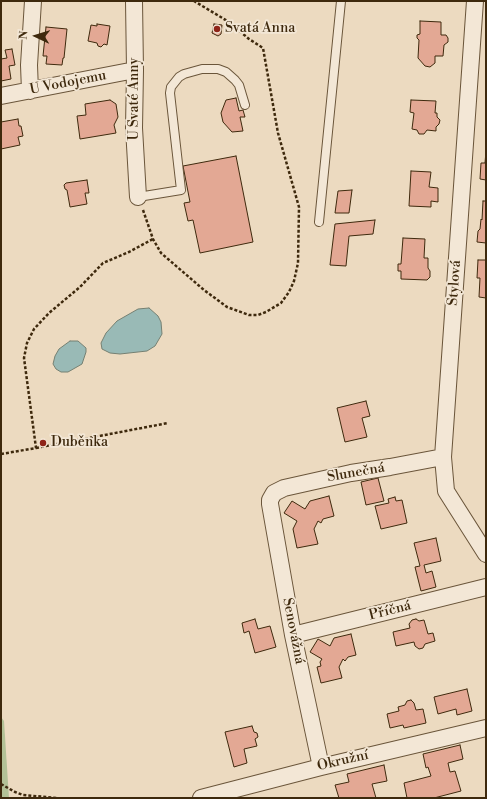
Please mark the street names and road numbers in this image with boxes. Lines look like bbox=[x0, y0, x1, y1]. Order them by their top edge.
street label: U Svaté Anny bbox=[127, 58, 143, 140]
street label: U Vodojemu bbox=[28, 67, 108, 99]
street label: Stylová bbox=[445, 260, 465, 306]
street label: Slunečná bbox=[326, 460, 386, 486]
street label: Senovážná bbox=[278, 596, 308, 666]
street label: Příčná bbox=[367, 598, 413, 624]
street label: Okružní bbox=[316, 747, 370, 775]

